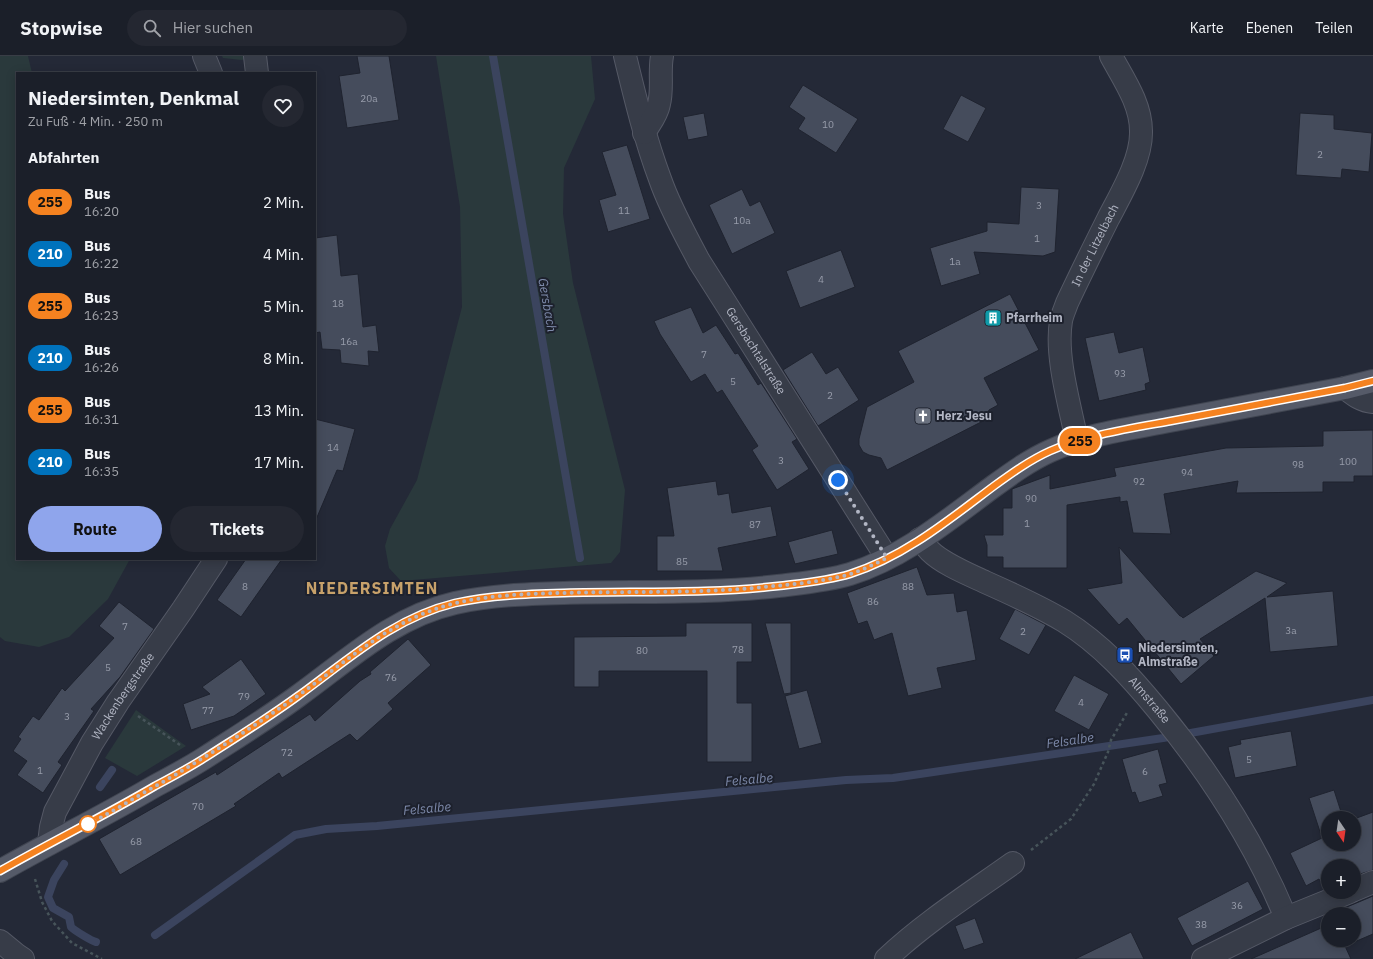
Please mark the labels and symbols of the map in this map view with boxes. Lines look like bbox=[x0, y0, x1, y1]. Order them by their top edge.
house number: 20a bbox=[360, 92, 378, 105]
house number: 10 bbox=[822, 118, 834, 131]
house number: 2 bbox=[1317, 148, 1323, 161]
house number: 3 bbox=[1036, 199, 1042, 212]
street label: In der Litzelbach bbox=[1068, 201, 1122, 289]
house number: 11 bbox=[618, 204, 630, 217]
house number: 10a bbox=[733, 214, 751, 227]
house number: 1 bbox=[1034, 232, 1040, 245]
house number: 1a bbox=[949, 255, 961, 268]
house number: 4 bbox=[818, 273, 824, 286]
water label: Gersbach bbox=[534, 277, 561, 334]
house number: 18 bbox=[332, 297, 344, 310]
street label: Gersbachtalstraße bbox=[723, 304, 790, 397]
building icon: Pfarrheim bbox=[983, 308, 1003, 328]
place label: Pfarrheim bbox=[1006, 310, 1063, 325]
house number: 16a bbox=[340, 335, 358, 348]
house number: 7 bbox=[701, 348, 707, 361]
house number: 93 bbox=[1114, 367, 1126, 380]
house number: 5 bbox=[730, 375, 736, 388]
house number: 2 bbox=[827, 389, 833, 402]
church icon: Herz Jesu bbox=[913, 406, 933, 426]
place label: Herz Jesu bbox=[936, 408, 992, 423]
line badge: 255 bbox=[1057, 428, 1103, 454]
house number: 14 bbox=[327, 441, 339, 454]
house number: 3 bbox=[778, 454, 784, 467]
house number: 100 bbox=[1339, 455, 1357, 468]
house number: 98 bbox=[1292, 458, 1304, 471]
house number: 94 bbox=[1181, 466, 1193, 479]
your location bbox=[828, 470, 848, 490]
house number: 92 bbox=[1133, 475, 1145, 488]
house number: 90 bbox=[1025, 492, 1037, 505]
house number: 1 bbox=[1024, 517, 1030, 530]
house number: 87 bbox=[749, 518, 761, 531]
house number: 85 bbox=[676, 555, 688, 568]
district label: NIEDERSIMTEN bbox=[306, 578, 438, 598]
house number: 8 bbox=[242, 580, 248, 593]
house number: 88 bbox=[902, 580, 914, 593]
house number: 86 bbox=[867, 595, 879, 608]
house number: 7 bbox=[122, 620, 128, 633]
house number: 3a bbox=[1285, 624, 1297, 637]
house number: 2 bbox=[1020, 625, 1026, 638]
place label: Niedersimten, Almstraße bbox=[1138, 640, 1218, 669]
house number: 78 bbox=[732, 643, 744, 656]
house number: 80 bbox=[636, 644, 648, 657]
bus stop icon: Niedersimten, Almstraße bbox=[1115, 645, 1135, 665]
street label: Wackenbergstraße bbox=[88, 649, 157, 742]
house number: 5 bbox=[105, 661, 111, 674]
house number: 76 bbox=[385, 671, 397, 684]
street label: Almstraße bbox=[1126, 673, 1174, 726]
house number: 79 bbox=[238, 690, 250, 703]
house number: 4 bbox=[1078, 696, 1084, 709]
house number: 77 bbox=[202, 704, 214, 717]
house number: 3 bbox=[64, 710, 70, 723]
water label: Felsalbe bbox=[1045, 729, 1095, 752]
house number: 72 bbox=[281, 746, 293, 759]
house number: 5 bbox=[1246, 753, 1252, 766]
house number: 1 bbox=[37, 764, 43, 777]
house number: 6 bbox=[1142, 765, 1148, 778]
water label: Felsalbe bbox=[724, 769, 774, 790]
water label: Felsalbe bbox=[402, 798, 452, 819]
house number: 70 bbox=[192, 800, 204, 813]
north arrow bbox=[1321, 811, 1361, 851]
unlabelled marker bbox=[79, 815, 97, 833]
house number: 68 bbox=[130, 835, 142, 848]
house number: 36 bbox=[1231, 899, 1243, 912]
house number: 38 bbox=[1195, 918, 1207, 931]

